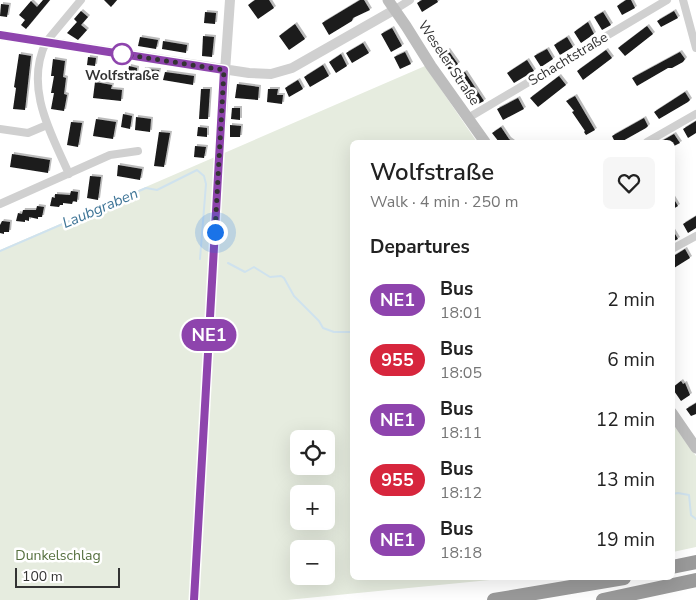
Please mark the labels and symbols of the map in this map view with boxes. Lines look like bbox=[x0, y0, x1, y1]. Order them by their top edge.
street label: Weseler Straße bbox=[414, 17, 484, 109]
street label: Schachtstraße bbox=[525, 28, 611, 90]
marker: Wolfstraße bbox=[111, 43, 133, 65]
place label: Wolfstraße bbox=[85, 66, 159, 85]
water label: Laubgraben bbox=[59, 183, 141, 233]
your location bbox=[203, 220, 228, 245]
line badge: NE1 bbox=[180, 319, 238, 351]
park label: Dunkelschlag bbox=[15, 546, 101, 565]
scale bar bbox=[15, 565, 120, 588]

